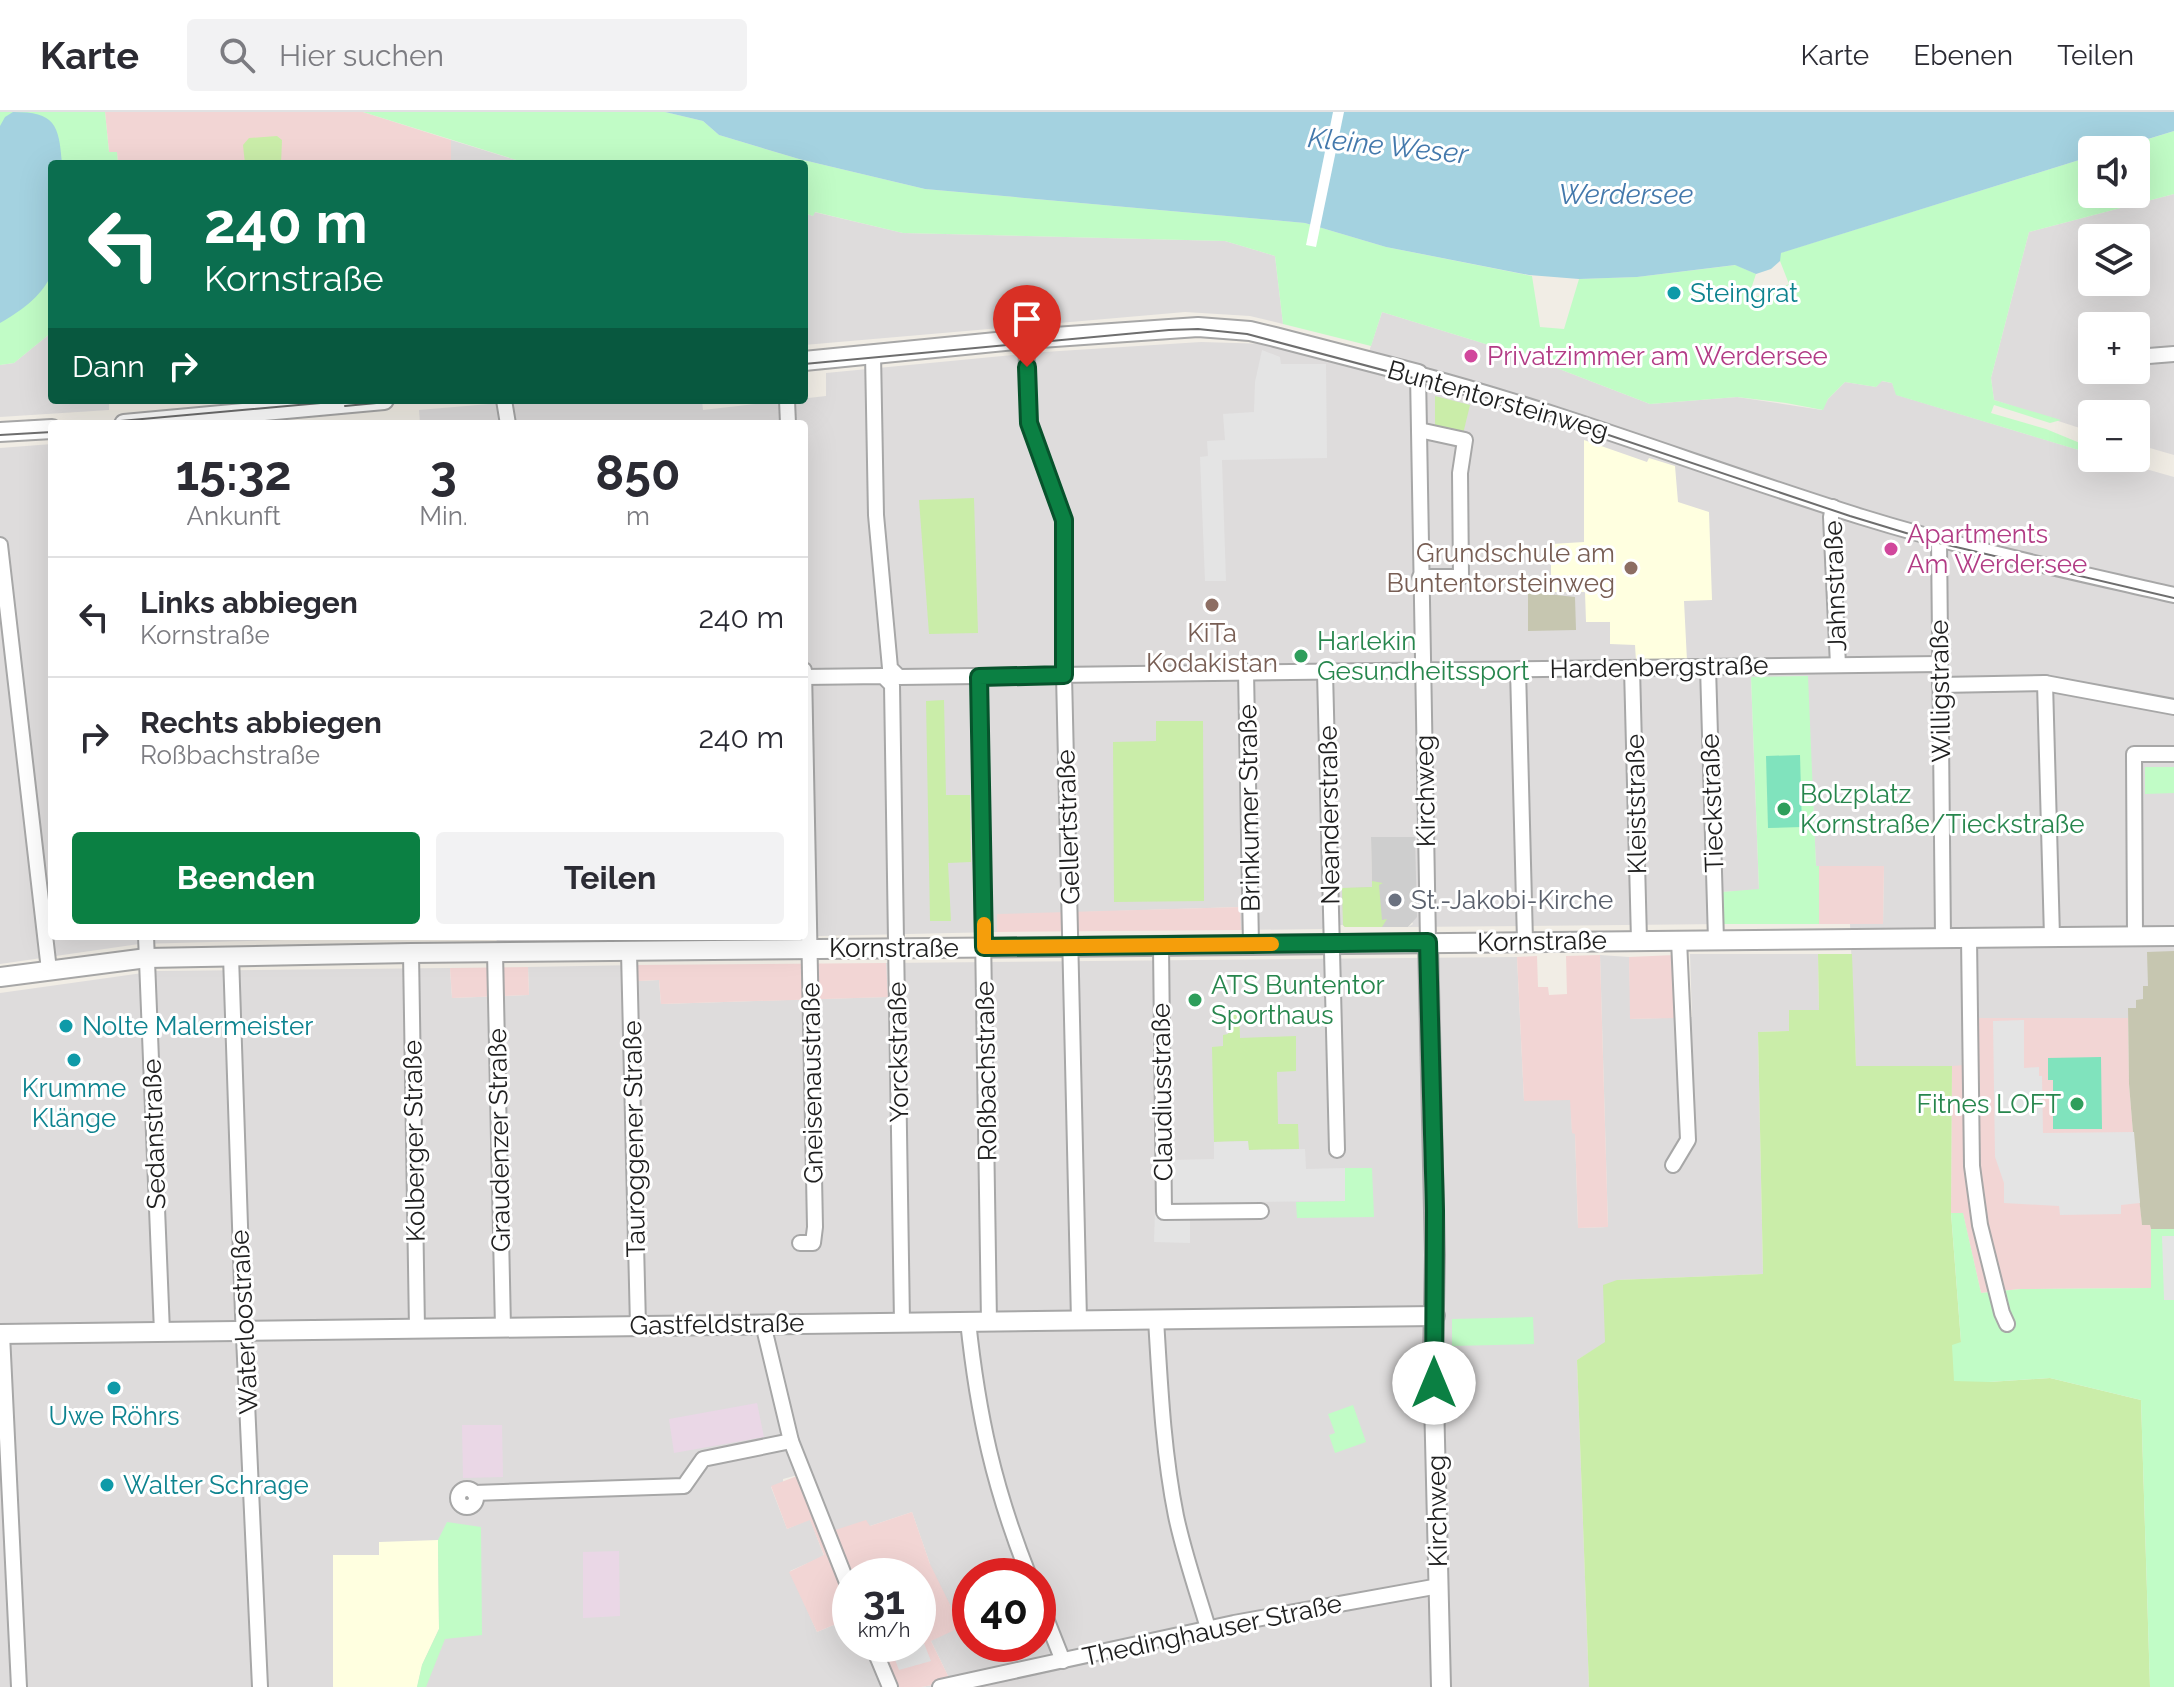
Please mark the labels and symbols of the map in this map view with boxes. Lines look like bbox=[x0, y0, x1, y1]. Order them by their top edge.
water label: Kleine Weser bbox=[1306, 121, 1471, 171]
water label: Werdersee bbox=[1559, 178, 1693, 211]
place label: Steingrat bbox=[1690, 278, 1798, 308]
marker: Steingrat bbox=[1665, 284, 1683, 302]
pin bbox=[993, 285, 1061, 367]
place label: Privatzimmer am Werdersee bbox=[1487, 341, 1828, 371]
marker: Privatzimmer am Werdersee bbox=[1462, 347, 1480, 365]
street label: Buntentorsteinweg bbox=[1384, 354, 1612, 446]
place label: Apartments Am Werdersee bbox=[1907, 519, 2087, 579]
street label: Jahnstraße bbox=[1818, 520, 1852, 652]
place label: Grundschule am Buntentorsteinweg bbox=[1387, 538, 1615, 598]
marker: Apartments Am Werdersee bbox=[1882, 540, 1900, 558]
marker: Grundschule am Buntentorsteinweg bbox=[1622, 559, 1640, 577]
marker: KiTa Kodakistan bbox=[1203, 596, 1221, 614]
place label: KiTa Kodakistan bbox=[1146, 618, 1278, 678]
street label: Willigstraße bbox=[1924, 619, 1956, 763]
place label: Harlekin Gesundheitssport bbox=[1317, 626, 1530, 686]
marker: Harlekin Gesundheitssport bbox=[1292, 647, 1310, 665]
street label: Hardenbergstraße bbox=[1549, 650, 1769, 684]
street label: Brinkumer Straße bbox=[1232, 704, 1266, 912]
street label: Neanderstraße bbox=[1312, 725, 1346, 905]
street label: Tieckstraße bbox=[1695, 733, 1729, 873]
street label: Kleiststraße bbox=[1620, 734, 1652, 874]
street label: Kirchweg bbox=[1409, 735, 1441, 847]
street label: Gellertstraße bbox=[1050, 749, 1086, 905]
place label: Bolzplatz Kornstraße/Tieckstraße bbox=[1800, 779, 2084, 839]
marker: Bolzplatz Kornstraße/Tieckstraße bbox=[1775, 800, 1793, 818]
place label: St.-Jakobi-Kirche bbox=[1411, 885, 1613, 915]
marker: St.-Jakobi-Kirche bbox=[1386, 891, 1404, 909]
street label: Kornstraße bbox=[1477, 925, 1607, 957]
street label: Kornstraße bbox=[829, 933, 959, 963]
place label: ATS Buntentor Sporthaus bbox=[1211, 970, 1385, 1030]
street label: Yorckstraße bbox=[882, 981, 914, 1123]
street label: Roßbachstraße bbox=[969, 981, 1003, 1161]
street label: Gneisenaustraße bbox=[795, 982, 829, 1184]
marker: ATS Buntentor Sporthaus bbox=[1186, 991, 1204, 1009]
street label: Claudiusstraße bbox=[1145, 1003, 1179, 1181]
place label: Nolte Malermeister bbox=[82, 1011, 313, 1041]
marker: Nolte Malermeister bbox=[57, 1017, 75, 1035]
street label: Tauroggener Straße bbox=[617, 1020, 651, 1258]
street label: Graudenzer Straße bbox=[482, 1028, 516, 1252]
street label: Kolberger Straße bbox=[397, 1040, 431, 1242]
marker: Krumme Klänge bbox=[65, 1051, 83, 1069]
street label: Sedanstraße bbox=[136, 1058, 172, 1210]
place label: Krumme Klänge bbox=[22, 1073, 126, 1133]
place label: Fitnes LOFT bbox=[1917, 1089, 2061, 1119]
marker: Fitnes LOFT bbox=[2068, 1095, 2086, 1113]
street label: Waterloostraße bbox=[224, 1229, 264, 1415]
street label: Gastfeldstraße bbox=[629, 1307, 805, 1341]
position arrow bbox=[1392, 1341, 1476, 1425]
marker: Uwe Röhrs bbox=[105, 1379, 123, 1397]
place label: Uwe Röhrs bbox=[48, 1401, 180, 1431]
street label: Kirchweg bbox=[1421, 1455, 1453, 1567]
place label: Walter Schrage bbox=[123, 1470, 309, 1500]
marker: Walter Schrage bbox=[98, 1476, 116, 1494]
speed limit sign: 40 bbox=[952, 1558, 1056, 1662]
street label: Thedinghauser Straße bbox=[1080, 1588, 1344, 1672]

